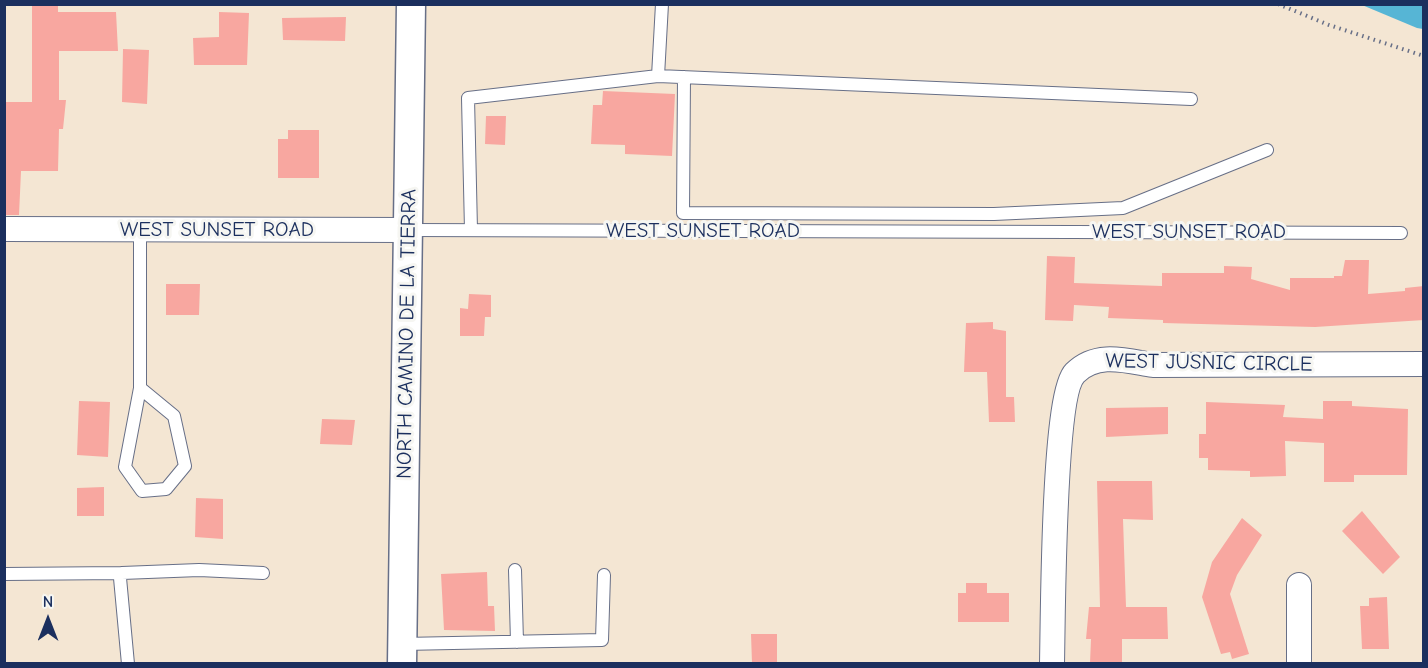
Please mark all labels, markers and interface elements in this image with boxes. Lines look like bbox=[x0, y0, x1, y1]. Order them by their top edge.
street label: NORTH CAMINO DE LA TIERRA bbox=[392, 189, 422, 479]
street label: WEST SUNSET ROAD bbox=[120, 217, 314, 243]
street label: WEST SUNSET ROAD bbox=[606, 218, 800, 244]
street label: WEST SUNSET ROAD bbox=[1092, 219, 1286, 245]
street label: WEST JUSNIC CIRCLE bbox=[1105, 349, 1313, 377]
north arrow bbox=[18, 590, 78, 650]
text: N bbox=[43, 593, 53, 611]

